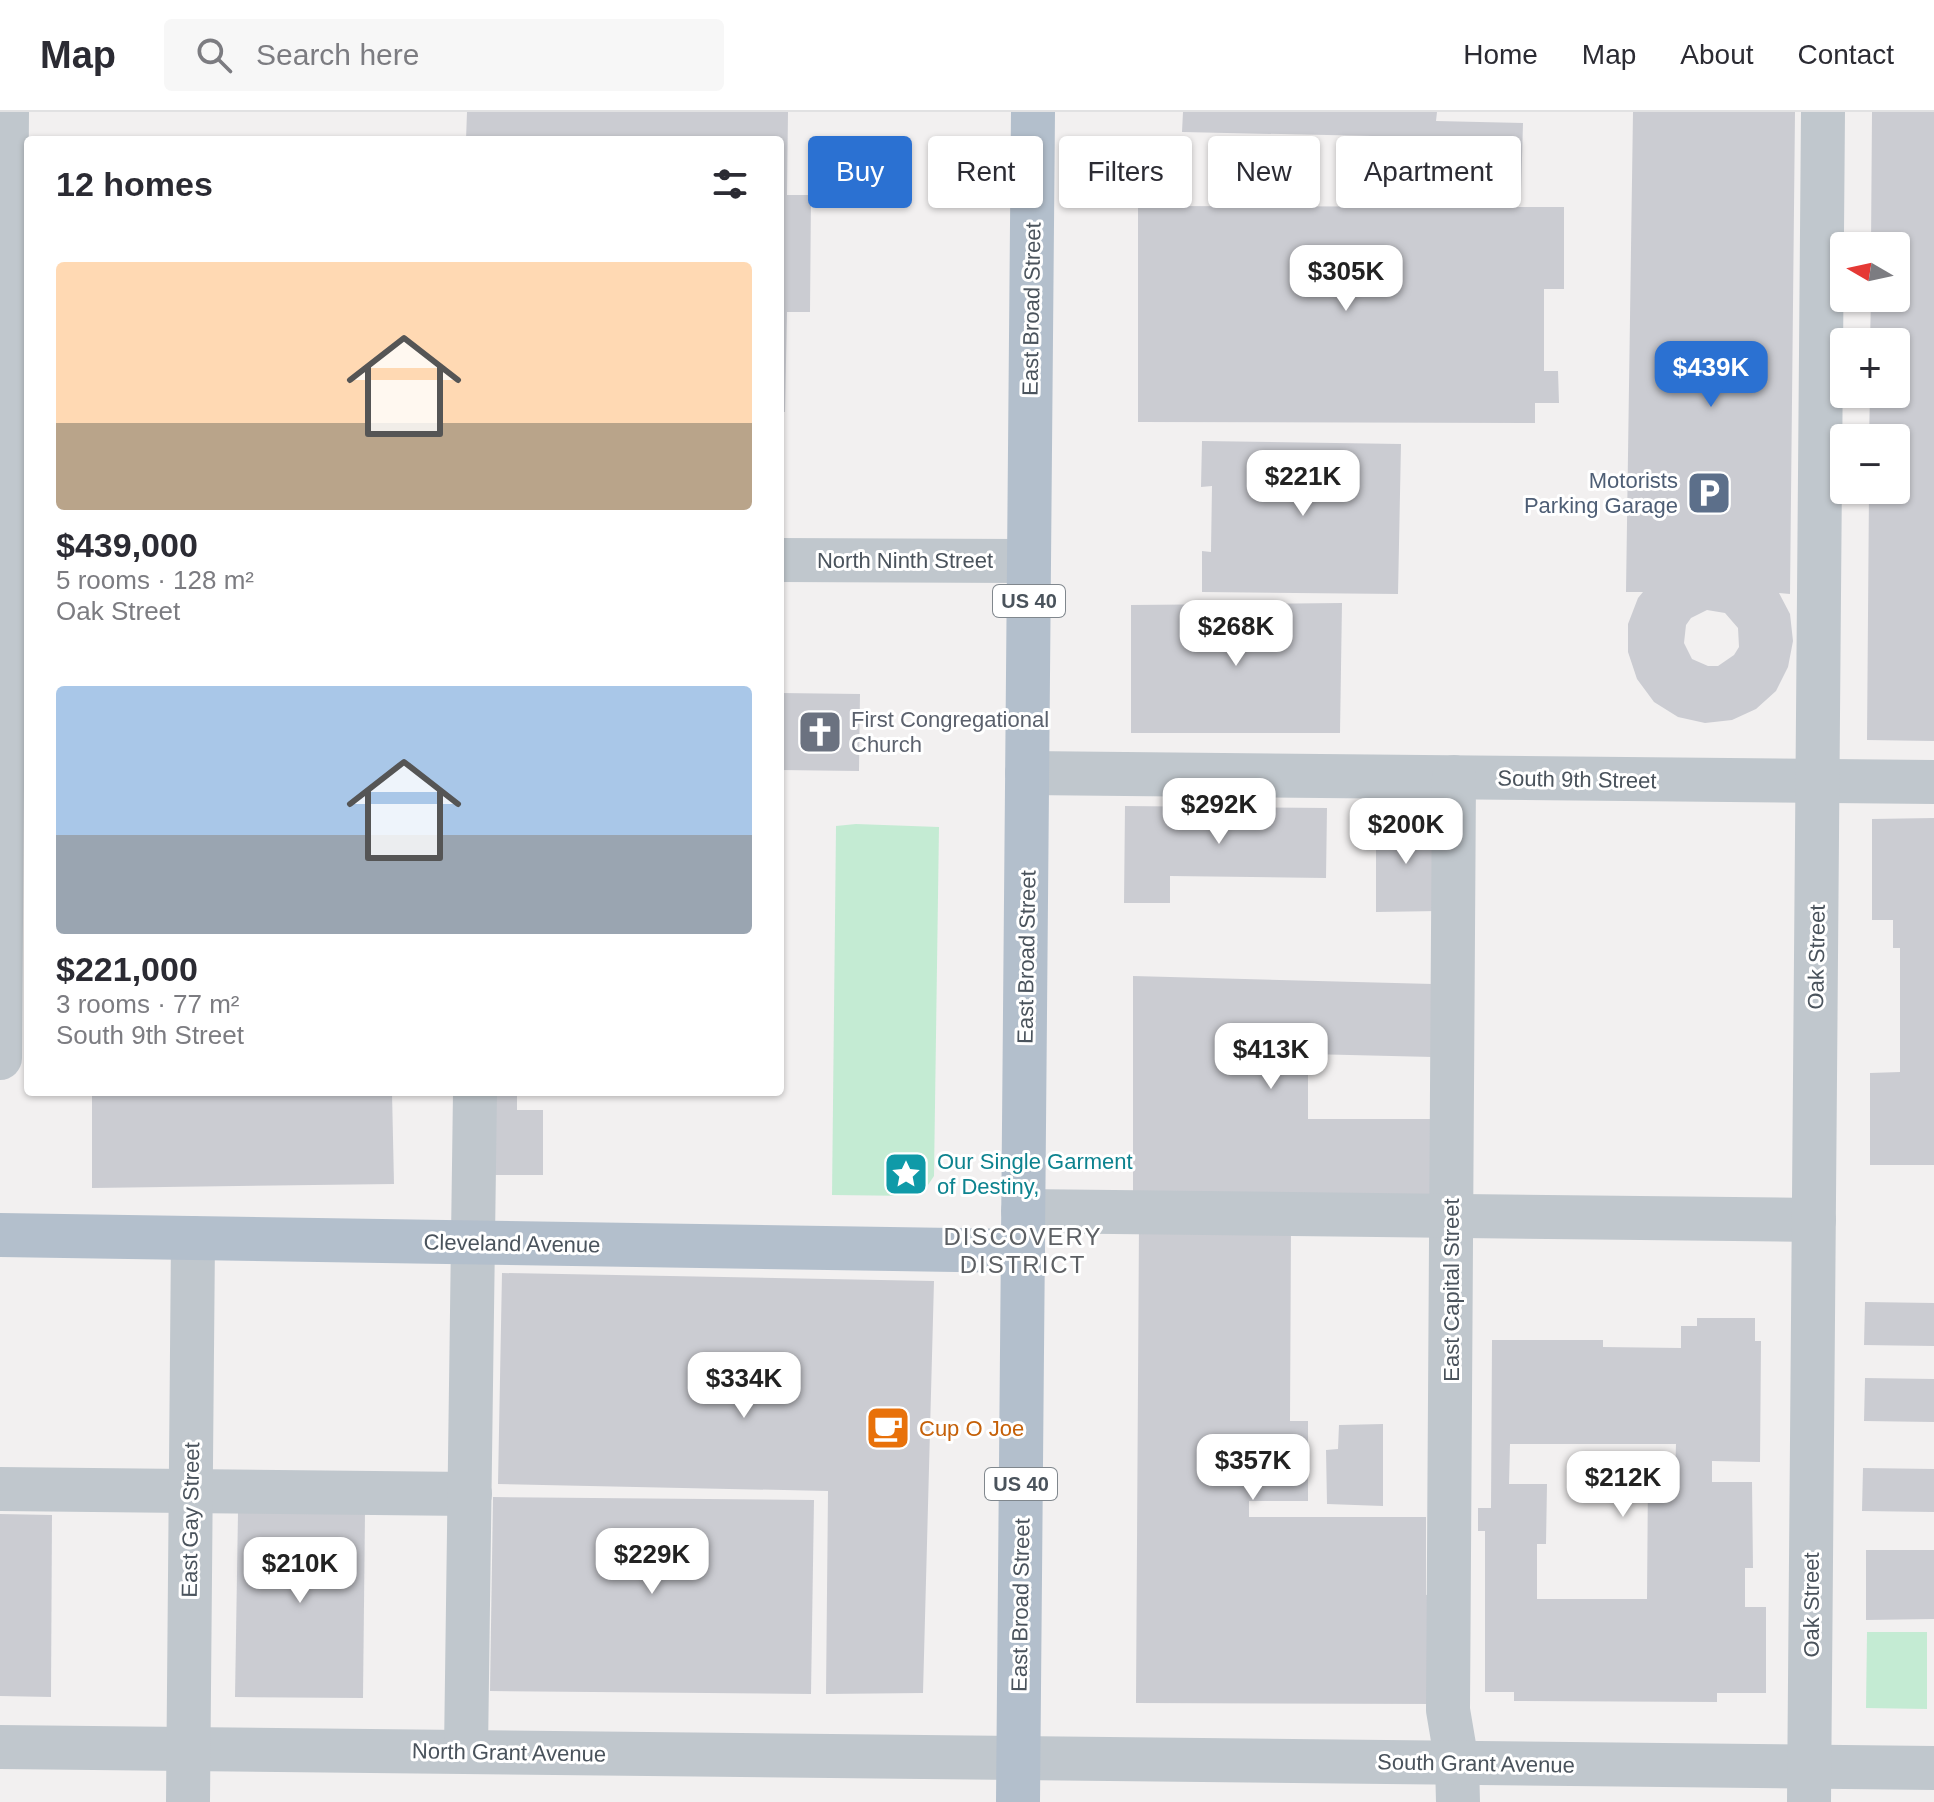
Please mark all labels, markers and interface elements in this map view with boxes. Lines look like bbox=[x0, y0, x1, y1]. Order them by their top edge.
search box bbox=[164, 19, 724, 91]
icon: search bbox=[192, 33, 236, 77]
text: Map bbox=[40, 34, 116, 76]
text: Search here bbox=[256, 38, 419, 71]
text: Home bbox=[1463, 39, 1538, 70]
text: Map bbox=[1582, 39, 1636, 70]
text: About bbox=[1680, 39, 1754, 70]
text: Contact bbox=[1798, 39, 1894, 70]
chip: Buy bbox=[808, 136, 912, 208]
chip: Rent bbox=[928, 136, 1043, 208]
chip: Filters bbox=[1059, 136, 1192, 208]
chip: New bbox=[1208, 136, 1320, 208]
chip: Apartment bbox=[1336, 136, 1521, 208]
icon: filters bbox=[708, 162, 752, 206]
text: 12 homes bbox=[56, 165, 213, 203]
street label: East Broad Street bbox=[1017, 222, 1046, 396]
north arrow bbox=[1830, 232, 1910, 312]
map controls bbox=[1830, 232, 1910, 504]
pin: $305K bbox=[1290, 245, 1402, 313]
text: $305K bbox=[1308, 256, 1384, 286]
icon: home bbox=[332, 314, 476, 458]
button: + bbox=[1830, 328, 1910, 408]
pin: $439K bbox=[1655, 341, 1767, 409]
text: $439K bbox=[1673, 352, 1749, 382]
button: − bbox=[1830, 424, 1910, 504]
pin: $221K bbox=[1247, 450, 1359, 518]
text: $221K bbox=[1265, 461, 1341, 491]
place label: Motorists Parking Garage bbox=[1524, 468, 1678, 518]
parking icon: Motorists Parking Garage bbox=[1685, 469, 1733, 517]
text: $439,000 bbox=[56, 526, 198, 564]
street label: North Ninth Street bbox=[817, 548, 993, 573]
text: 5 rooms · 128 m² bbox=[56, 565, 254, 595]
road number: US 40 bbox=[993, 585, 1065, 617]
text: Oak Street bbox=[56, 596, 180, 626]
pin: $268K bbox=[1180, 600, 1292, 668]
text: $268K bbox=[1198, 611, 1274, 641]
place label: First Congregational Church bbox=[851, 707, 1049, 757]
church icon: First Congregational Church bbox=[796, 708, 844, 756]
icon: home bbox=[332, 738, 476, 882]
street label: South 9th Street bbox=[1497, 766, 1657, 793]
pin: $292K bbox=[1163, 778, 1275, 846]
text: $292K bbox=[1181, 789, 1257, 819]
pin: $200K bbox=[1350, 798, 1462, 866]
text: $200K bbox=[1368, 809, 1444, 839]
street label: East Broad Street bbox=[1012, 870, 1041, 1044]
street label: Oak Street bbox=[1803, 904, 1830, 1010]
text: $221,000 bbox=[56, 950, 198, 988]
text: 3 rooms · 77 m² bbox=[56, 989, 240, 1019]
text: South 9th Street bbox=[56, 1020, 244, 1050]
pin: $413K bbox=[1215, 1023, 1327, 1091]
text: $413K bbox=[1233, 1034, 1309, 1064]
place label: Our Single Garment of Destiny, bbox=[937, 1149, 1133, 1199]
place icon: Our Single Garment of Destiny, bbox=[882, 1150, 930, 1198]
street label: East Capital Street bbox=[1439, 1198, 1464, 1382]
district label: DISCOVERY DISTRICT bbox=[944, 1223, 1102, 1278]
street label: Cleveland Avenue bbox=[423, 1229, 601, 1258]
pin: $334K bbox=[688, 1352, 800, 1420]
text: $334K bbox=[706, 1363, 782, 1393]
cafe icon: Cup O Joe bbox=[864, 1404, 912, 1452]
place label: Cup O Joe bbox=[919, 1416, 1024, 1441]
pin: $357K bbox=[1197, 1434, 1309, 1502]
street label: East Gay Street bbox=[177, 1442, 204, 1598]
text: $357K bbox=[1215, 1445, 1291, 1475]
pin: $212K bbox=[1567, 1451, 1679, 1519]
text: $212K bbox=[1585, 1462, 1661, 1492]
road number: US 40 bbox=[985, 1468, 1057, 1500]
street label: East Broad Street bbox=[1006, 1518, 1035, 1692]
pin: $229K bbox=[596, 1528, 708, 1596]
pin: $210K bbox=[244, 1537, 356, 1605]
text: $229K bbox=[614, 1539, 690, 1569]
text: $210K bbox=[262, 1548, 338, 1578]
street label: Oak Street bbox=[1799, 1552, 1824, 1658]
street label: North Grant Avenue bbox=[412, 1738, 606, 1767]
street label: South Grant Avenue bbox=[1377, 1749, 1575, 1778]

